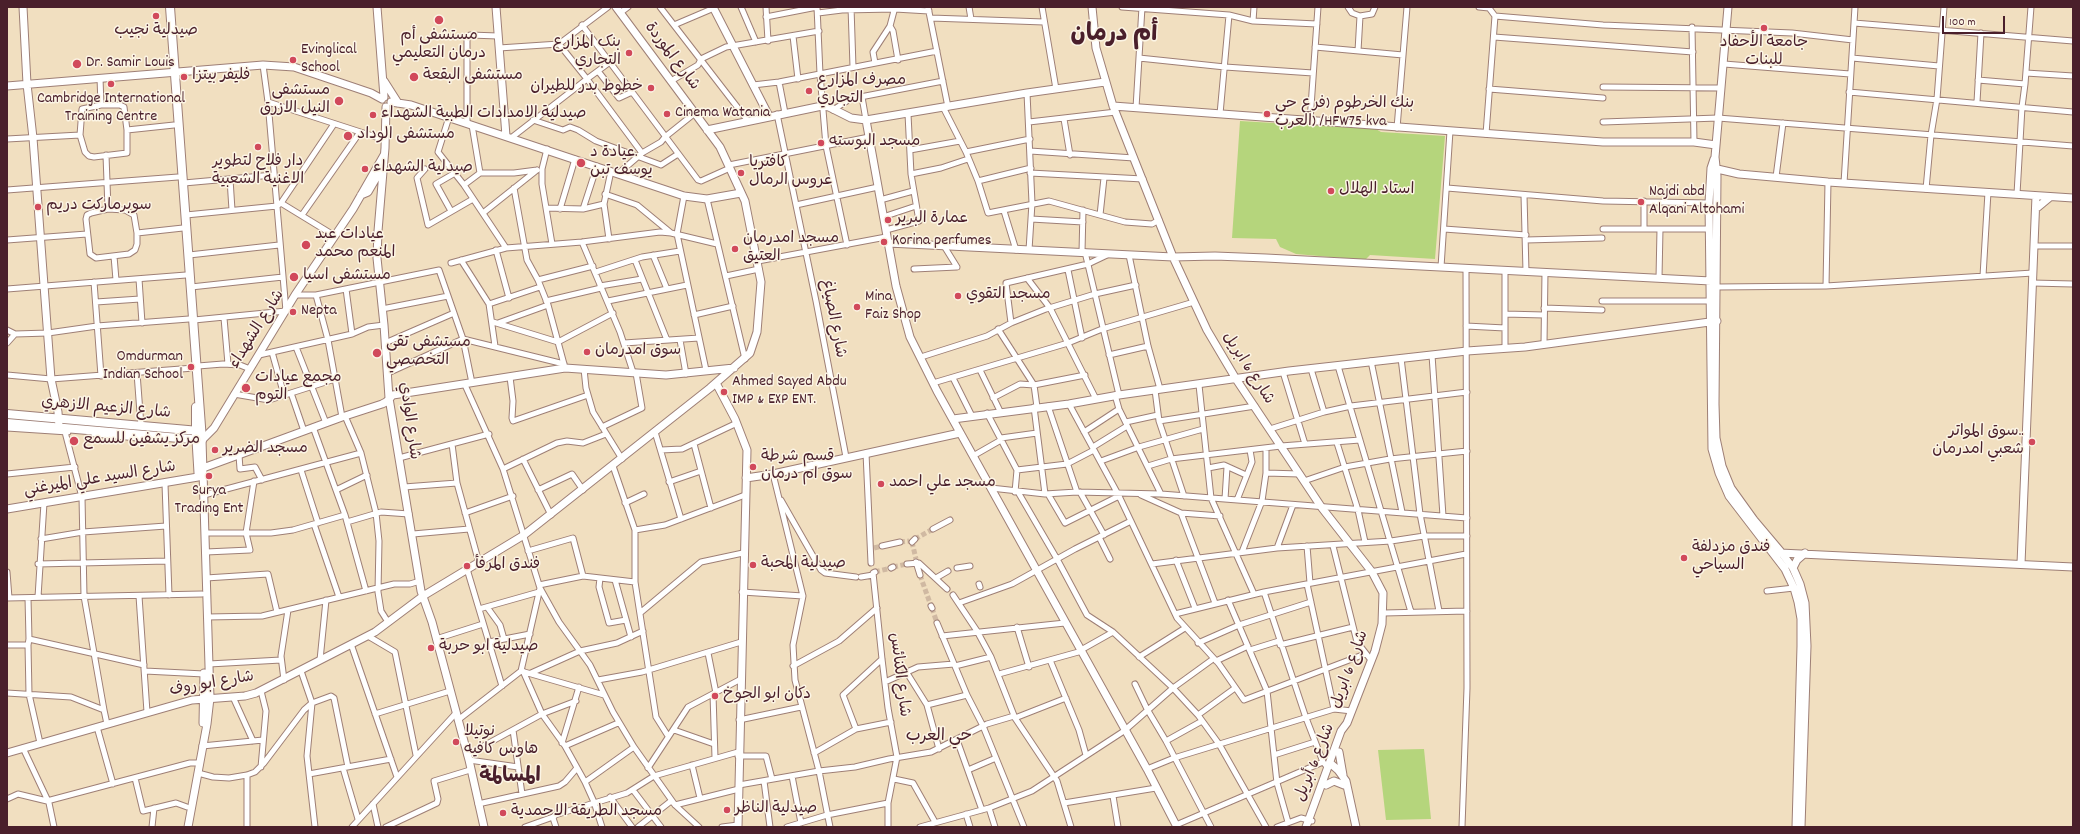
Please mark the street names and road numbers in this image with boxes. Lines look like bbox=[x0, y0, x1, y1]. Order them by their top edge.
street label: شارع الموردة bbox=[639, 19, 703, 95]
street label: شارع الصياغ bbox=[815, 278, 849, 360]
street label: شارع الشهداء bbox=[226, 287, 290, 373]
street label: شارع 6 ابريل bbox=[1217, 329, 1277, 409]
street label: شارع الوادي bbox=[393, 381, 423, 461]
street label: شارع الزعيم الازهري bbox=[40, 394, 172, 424]
street label: شارع السيد علي الميرغني bbox=[23, 458, 177, 502]
street label: شارع 6 ابريل bbox=[1328, 628, 1374, 712]
street label: شارع الكنائس bbox=[883, 632, 913, 718]
street label: شارع ابو روف bbox=[168, 668, 256, 702]
street label: شارع 6 أبريل bbox=[1292, 721, 1340, 805]

